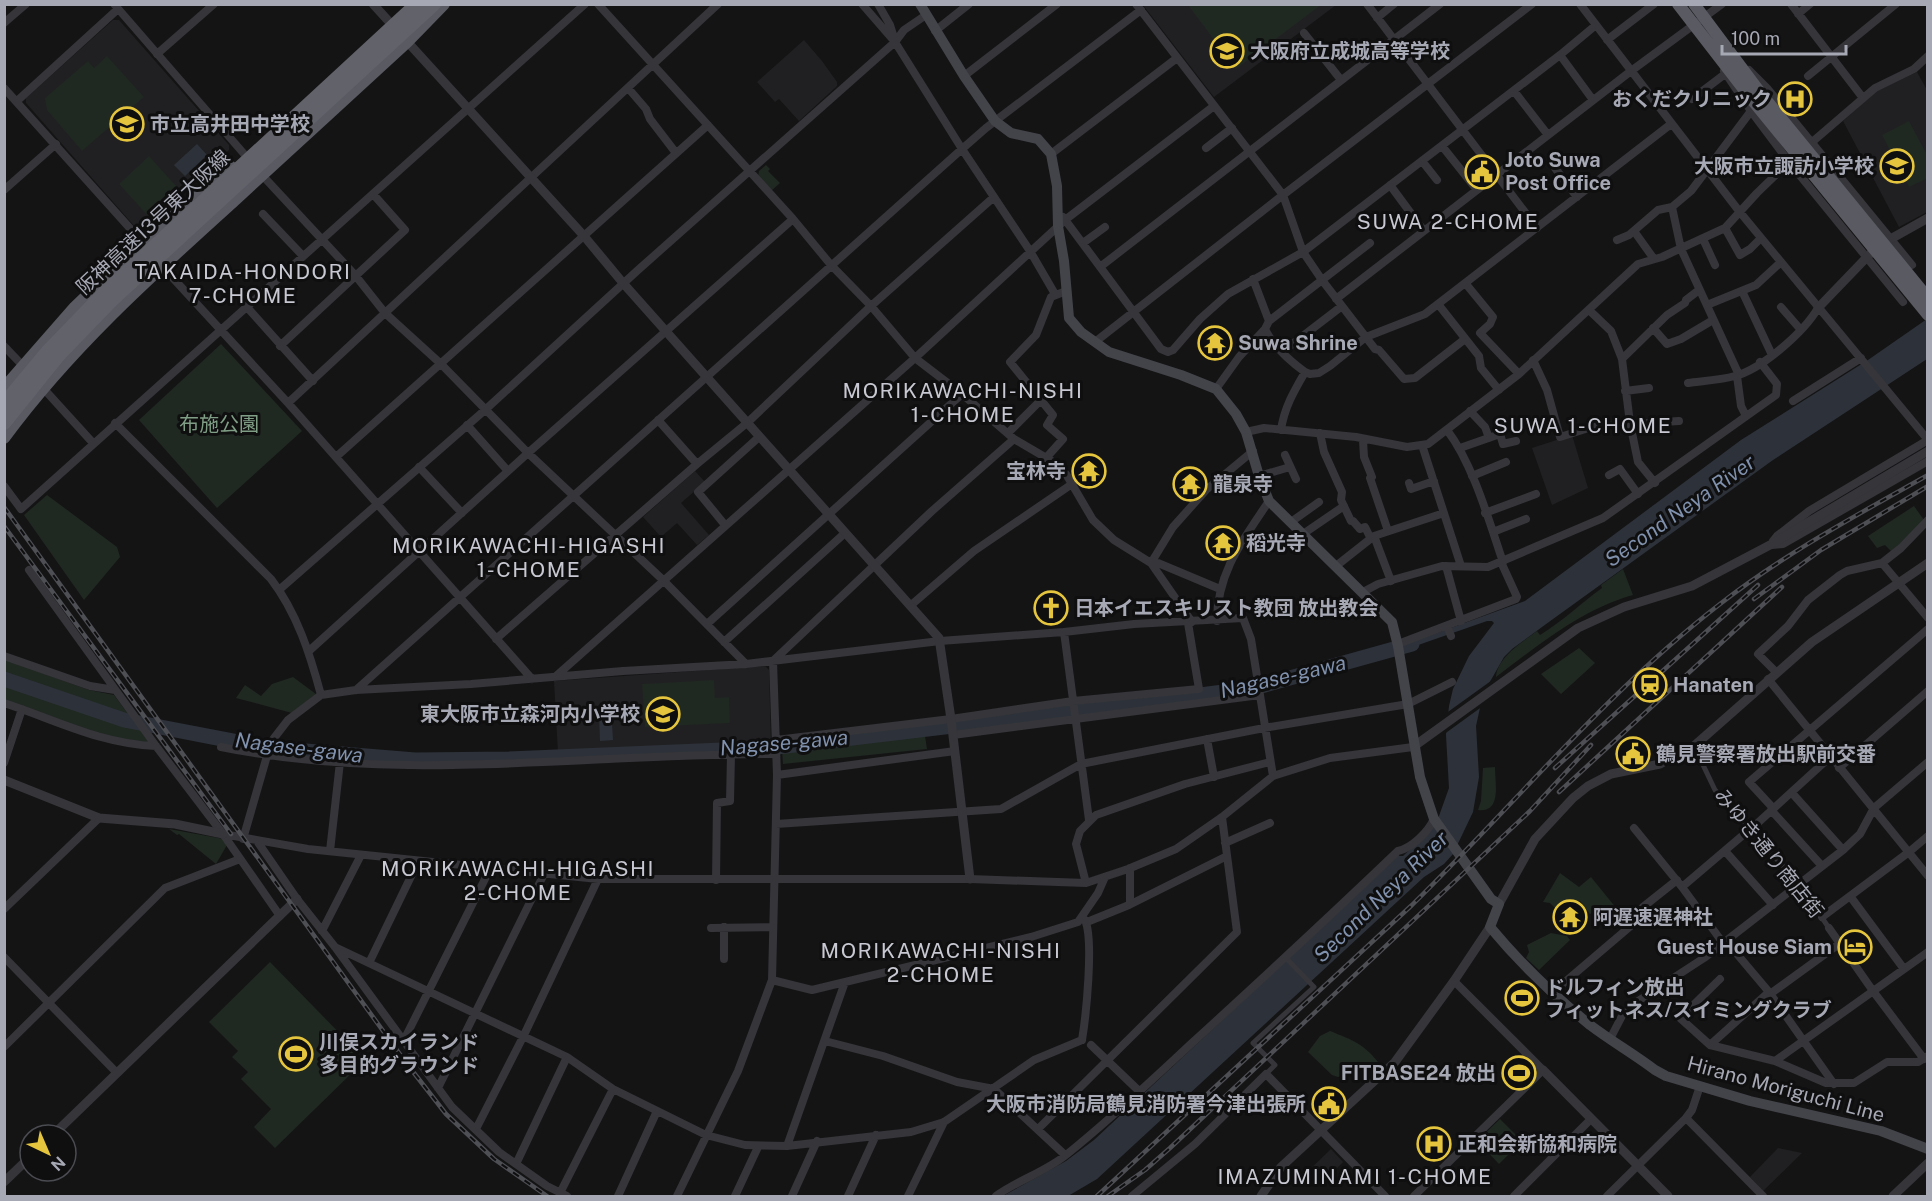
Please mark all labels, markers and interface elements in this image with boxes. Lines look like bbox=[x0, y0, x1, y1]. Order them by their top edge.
scale bar bbox=[1722, 18, 1846, 56]
text: 100 m bbox=[1731, 28, 1780, 49]
school or university icon: 大阪府立成城高等学校 bbox=[1209, 33, 1245, 69]
place label: 大阪府立成城高等学校 bbox=[1250, 39, 1450, 63]
hospital icon: おくだクリニック bbox=[1777, 81, 1813, 117]
place label: おくだクリニック bbox=[1612, 87, 1772, 111]
school or university icon: 市立高井田中学校 bbox=[109, 106, 145, 142]
place label: 市立高井田中学校 bbox=[150, 112, 310, 136]
street label: 阪神高速13号東大阪線 bbox=[71, 145, 235, 299]
place label: Joto Suwa Post Office bbox=[1505, 148, 1611, 195]
school or university icon: 大阪市立諏訪小学校 bbox=[1879, 148, 1915, 184]
public building icon: Joto Suwa Post Office bbox=[1464, 154, 1500, 190]
place label: 大阪市立諏訪小学校 bbox=[1694, 154, 1874, 178]
district label: SUWA 2-CHOME bbox=[1357, 209, 1539, 234]
district label: TAKAIDA-HONDORI 7-CHOME bbox=[134, 259, 352, 308]
temple icon: Suwa Shrine bbox=[1197, 325, 1233, 361]
place label: Suwa Shrine bbox=[1238, 331, 1358, 355]
district label: MORIKAWACHI-NISHI 1-CHOME bbox=[843, 378, 1083, 427]
park label: 布施公園 bbox=[179, 412, 259, 436]
district label: SUWA 1-CHOME bbox=[1494, 413, 1672, 438]
water label: Second Neya River bbox=[1600, 449, 1760, 572]
temple icon: 宝林寺 bbox=[1071, 453, 1107, 489]
place label: 宝林寺 bbox=[1006, 459, 1066, 483]
temple icon: 龍泉寺 bbox=[1172, 466, 1208, 502]
place label: 龍泉寺 bbox=[1213, 472, 1273, 496]
temple icon: 稻光寺 bbox=[1205, 525, 1241, 561]
place label: 稻光寺 bbox=[1246, 531, 1306, 555]
district label: MORIKAWACHI-HIGASHI 1-CHOME bbox=[392, 533, 666, 582]
church icon: 日本イエスキリスト教団 放出教会 bbox=[1033, 590, 1069, 626]
place label: 日本イエスキリスト教団 放出教会 bbox=[1074, 596, 1378, 620]
water label: Nagase-gawa bbox=[1217, 650, 1348, 703]
station icon: Hanaten bbox=[1632, 667, 1668, 703]
place label: Hanaten bbox=[1673, 673, 1754, 697]
school or university icon: 東大阪市立森河内小学校 bbox=[645, 696, 681, 732]
place label: 東大阪市立森河内小学校 bbox=[420, 702, 640, 726]
water label: Nagase-gawa bbox=[719, 724, 849, 761]
water label: Nagase-gawa bbox=[234, 727, 364, 768]
public building icon: 鶴見警察署放出駅前交番 bbox=[1615, 736, 1651, 772]
place label: 鶴見警察署放出駅前交番 bbox=[1656, 742, 1876, 766]
street label: みゆき通り商店街 bbox=[1709, 783, 1829, 923]
water label: Second Neya River bbox=[1308, 825, 1454, 967]
district label: MORIKAWACHI-HIGASHI 2-CHOME bbox=[381, 856, 655, 905]
temple icon: 阿遅速遅神社 bbox=[1552, 899, 1588, 935]
place label: 阿遅速遅神社 bbox=[1593, 905, 1713, 929]
hotel icon: Guest House Siam bbox=[1837, 929, 1873, 965]
place label: Guest House Siam bbox=[1657, 935, 1832, 959]
district label: MORIKAWACHI-NISHI 2-CHOME bbox=[821, 938, 1061, 987]
place label: ドルフィン放出 フィットネス/スイミングクラブ bbox=[1545, 975, 1832, 1022]
sports icon: ドルフィン放出 フィットネス/スイミングクラブ bbox=[1504, 980, 1540, 1016]
place label: 川俣スカイランド 多目的グラウンド bbox=[319, 1030, 479, 1077]
sports icon: 川俣スカイランド 多目的グラウンド bbox=[278, 1036, 314, 1072]
street label: Hirano Moriguchi Line bbox=[1685, 1051, 1887, 1127]
sports icon: FITBASE24 放出 bbox=[1501, 1055, 1537, 1091]
place label: FITBASE24 放出 bbox=[1341, 1061, 1496, 1085]
public building icon: 大阪市消防局鶴見消防署今津出張所 bbox=[1311, 1086, 1347, 1122]
place label: 大阪市消防局鶴見消防署今津出張所 bbox=[986, 1092, 1306, 1116]
north arrow bbox=[18, 1123, 78, 1183]
hospital icon: 正和会新協和病院 bbox=[1416, 1126, 1452, 1162]
place label: 正和会新協和病院 bbox=[1457, 1132, 1617, 1156]
text: N bbox=[47, 1152, 69, 1175]
district label: IMAZUMINAMI 1-CHOME bbox=[1217, 1164, 1493, 1189]

